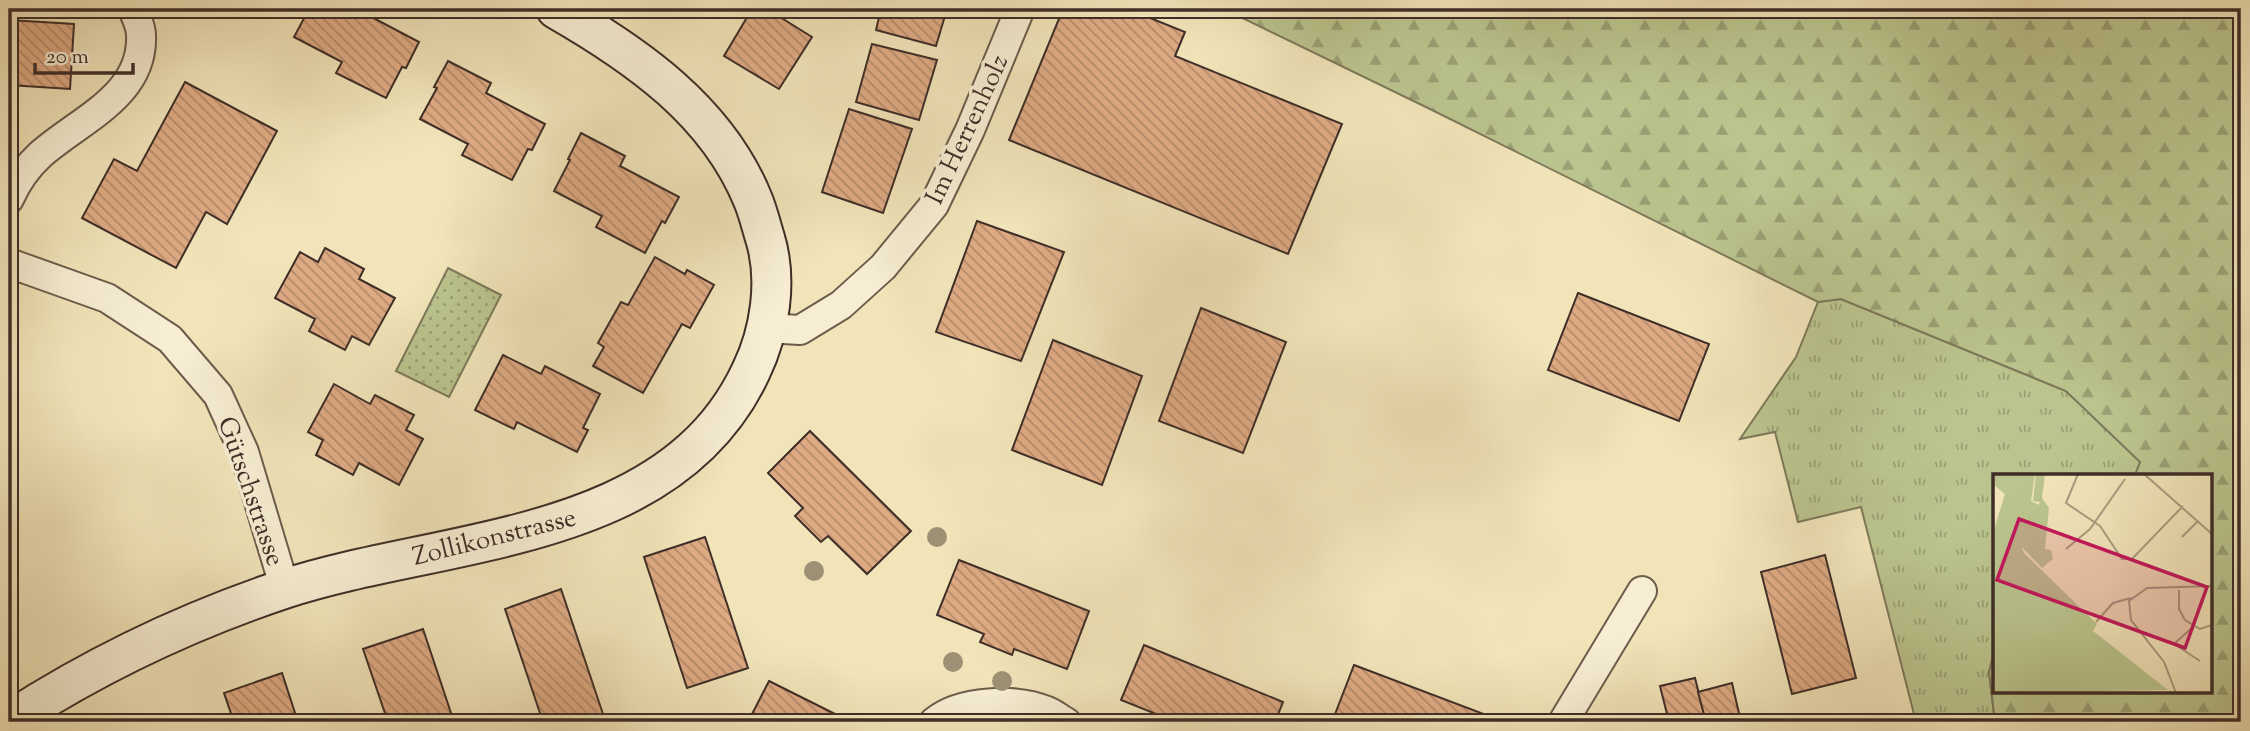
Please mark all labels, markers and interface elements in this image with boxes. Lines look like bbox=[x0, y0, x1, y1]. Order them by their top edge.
scale bar bbox=[35, 32, 133, 76]
text: 20 m bbox=[46, 43, 89, 73]
street label: Im Herrenholz bbox=[917, 49, 1019, 211]
street label: Gütschstrasse bbox=[207, 412, 292, 571]
inset map bbox=[1993, 474, 2212, 692]
street label: Zollikonstrasse bbox=[409, 500, 580, 577]

